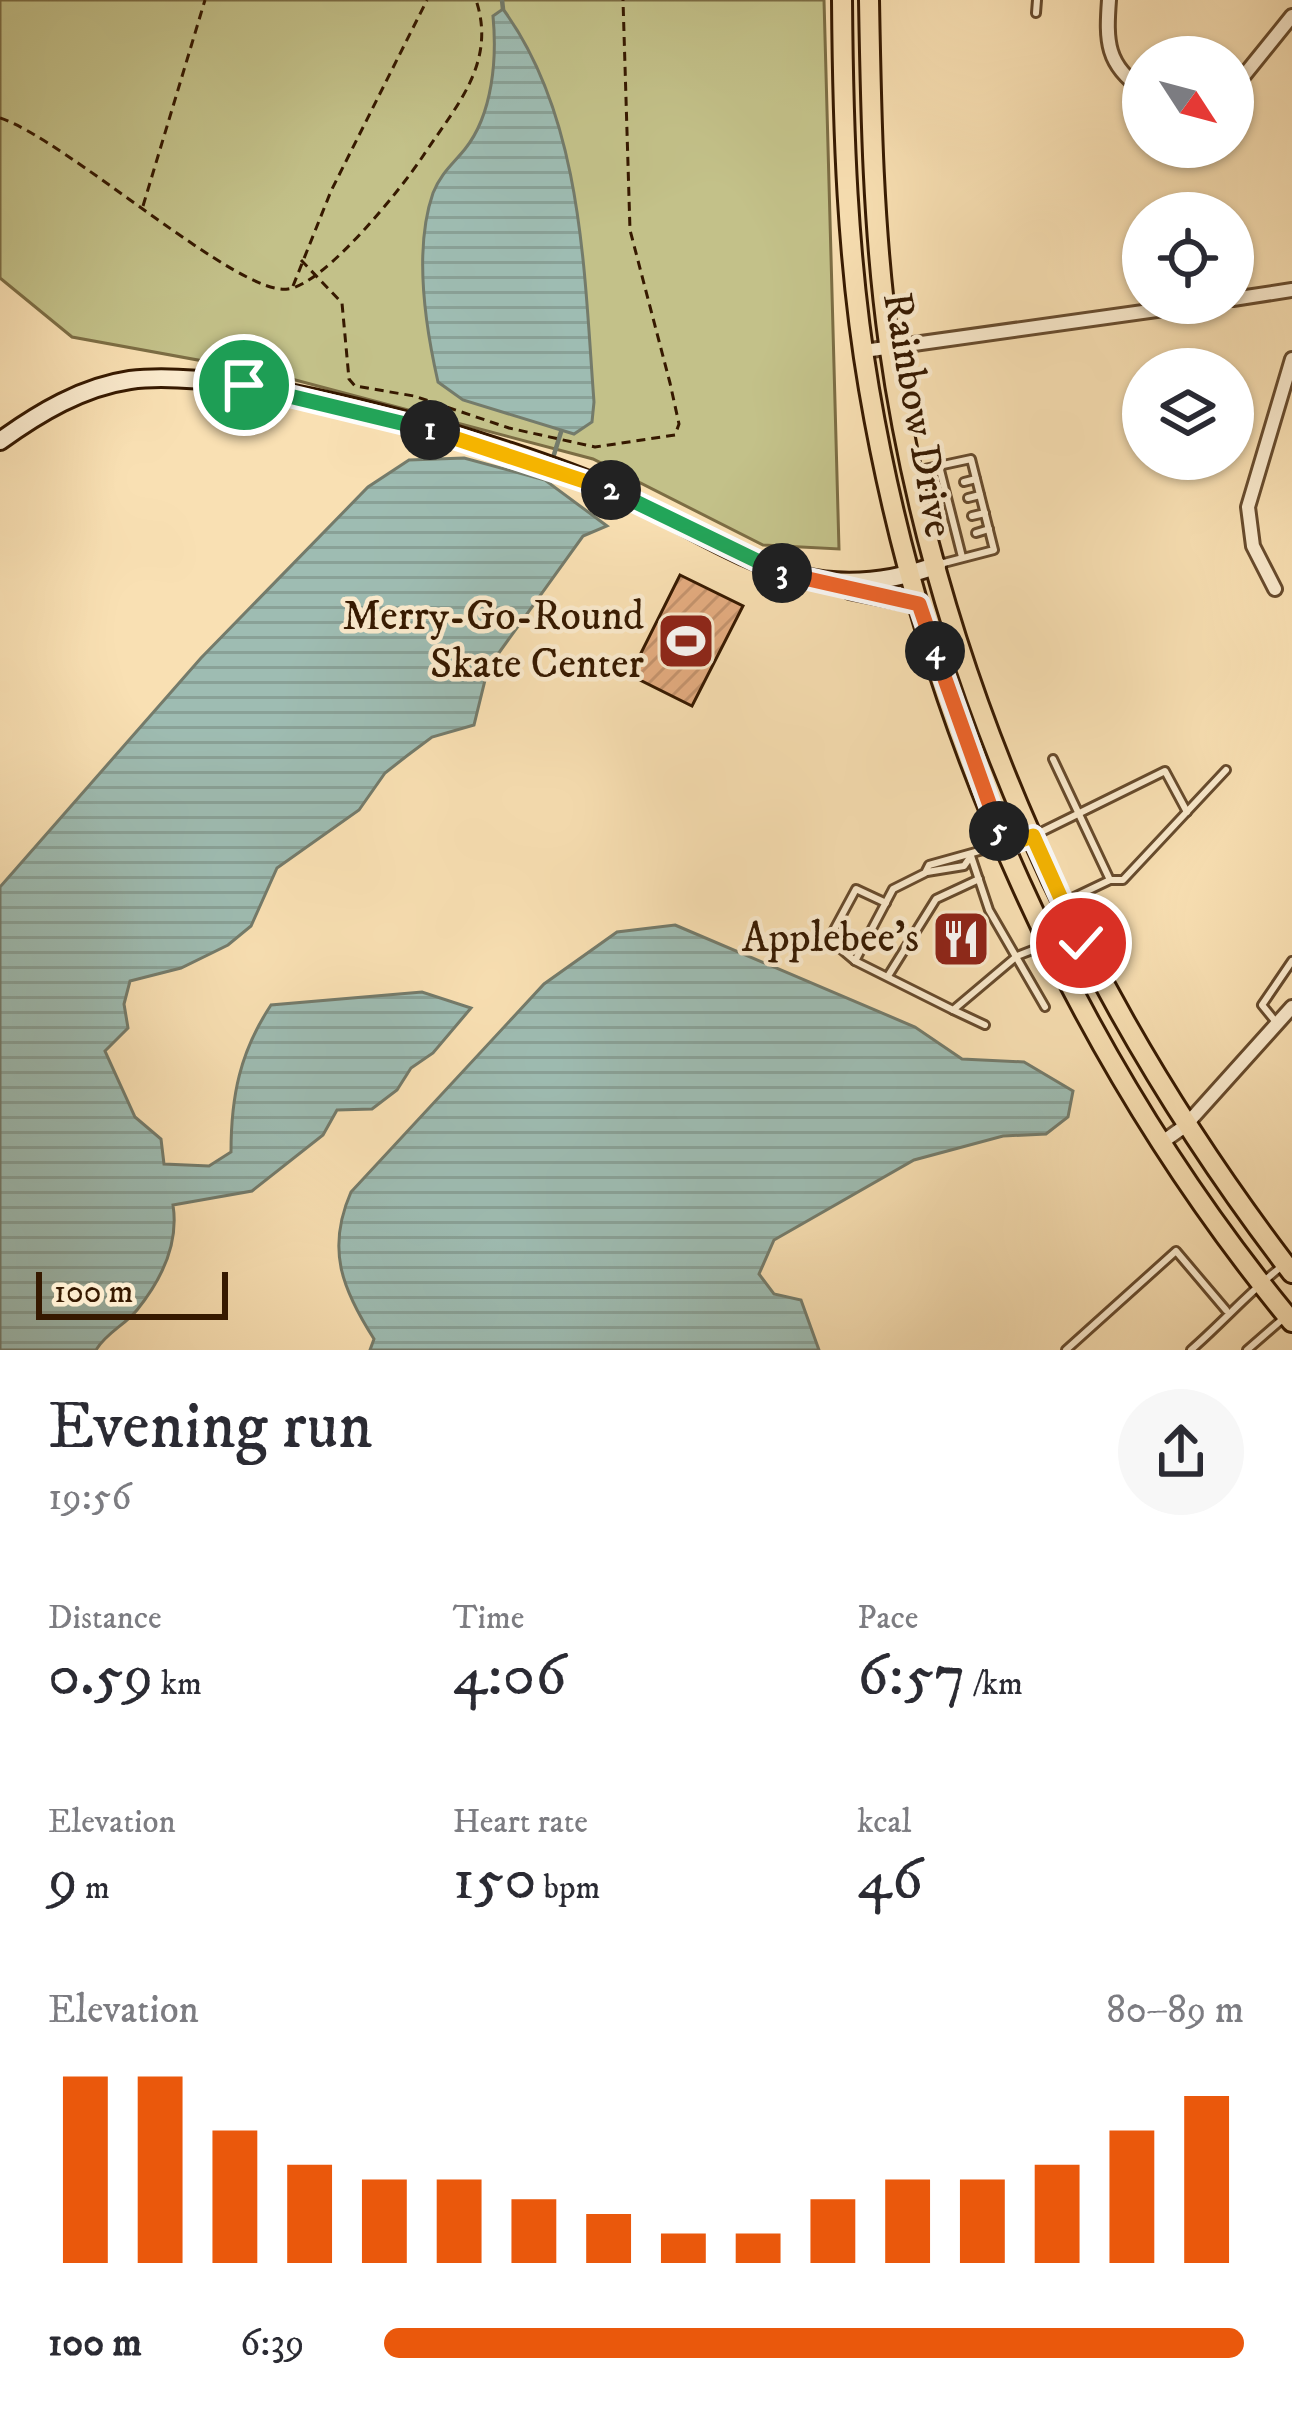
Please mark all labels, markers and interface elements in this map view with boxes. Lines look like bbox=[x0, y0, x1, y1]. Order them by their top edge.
north arrow bbox=[1122, 36, 1254, 168]
map controls bbox=[1122, 36, 1254, 480]
button: locate bbox=[1122, 192, 1254, 324]
street label: Rainbow Drive bbox=[870, 288, 964, 542]
pin bbox=[193, 334, 295, 436]
button: layers bbox=[1122, 348, 1254, 480]
icon: arrive bbox=[211, 352, 277, 418]
pin: 1 bbox=[400, 400, 460, 460]
text: 1 bbox=[424, 409, 436, 450]
pin: 2 bbox=[581, 460, 641, 520]
text: 2 bbox=[603, 469, 619, 510]
pin: 3 bbox=[752, 543, 812, 603]
text: 3 bbox=[776, 552, 788, 593]
place label: Merry-Go-Round Skate Center bbox=[343, 591, 644, 691]
sports icon: Merry-Go-Round Skate Center bbox=[655, 610, 717, 672]
pin: 4 bbox=[905, 621, 965, 681]
text: 4 bbox=[926, 630, 945, 671]
pin: 5 bbox=[969, 801, 1029, 861]
text: 5 bbox=[991, 810, 1007, 851]
pin bbox=[1030, 892, 1132, 994]
restaurant icon: Applebee's bbox=[930, 908, 992, 970]
icon: check bbox=[1048, 910, 1114, 976]
place label: Applebee's bbox=[742, 913, 919, 965]
scale bar bbox=[36, 1266, 228, 1319]
text: 100 m bbox=[54, 1272, 133, 1313]
text: Evening run bbox=[48, 1387, 373, 1469]
button: share bbox=[1118, 1389, 1244, 1515]
text: 19:56 bbox=[48, 1473, 132, 1522]
text: Distance bbox=[48, 1598, 162, 1639]
text: Time bbox=[453, 1598, 524, 1639]
text: Pace bbox=[857, 1598, 918, 1639]
text: 0.59 bbox=[48, 1639, 154, 1714]
text: 4:06 bbox=[453, 1639, 566, 1714]
text: 6:57 bbox=[857, 1639, 966, 1714]
text: km bbox=[154, 1664, 202, 1705]
text: /km bbox=[966, 1664, 1023, 1705]
text: Elevation bbox=[48, 1802, 176, 1843]
text: Heart rate bbox=[453, 1802, 588, 1843]
text: kcal bbox=[857, 1802, 912, 1843]
text: 9 bbox=[48, 1843, 78, 1918]
text: 150 bbox=[453, 1843, 536, 1918]
text: 46 bbox=[857, 1843, 923, 1918]
text: m bbox=[78, 1868, 110, 1909]
text: bpm bbox=[536, 1868, 600, 1909]
text: Elevation bbox=[48, 1986, 199, 2035]
text: 80–89 m bbox=[1106, 1986, 1244, 2035]
text: 100 m bbox=[48, 2319, 142, 2368]
text: 6:39 bbox=[240, 2319, 304, 2368]

